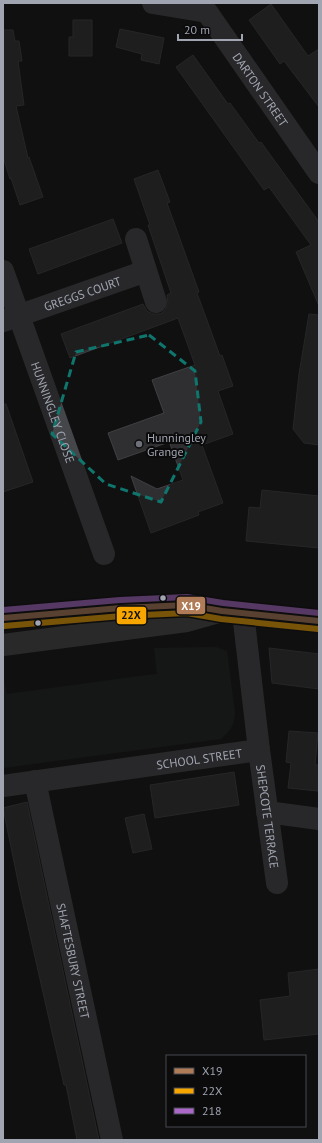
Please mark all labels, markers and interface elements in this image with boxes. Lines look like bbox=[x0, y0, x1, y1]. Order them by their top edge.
scale bar bbox=[178, 16, 242, 42]
text: 20 m bbox=[184, 22, 210, 37]
street label: DARTON STREET bbox=[230, 50, 292, 129]
street label: GREGGS COURT bbox=[42, 273, 123, 314]
street label: HUNNINGLEY CLOSE bbox=[28, 360, 78, 465]
place label: Hunningley Grange bbox=[147, 430, 206, 459]
marker: Hunningley Grange bbox=[134, 439, 144, 449]
unlabelled marker bbox=[158, 593, 168, 603]
line badge: X19 bbox=[176, 596, 206, 615]
text: X19 bbox=[181, 599, 201, 613]
line badge: 22X bbox=[116, 606, 147, 625]
text: 22X bbox=[121, 608, 141, 622]
unlabelled marker bbox=[33, 618, 43, 628]
street label: SCHOOL STREET bbox=[155, 745, 243, 772]
street label: SHEPCOTE TERRACE bbox=[254, 764, 282, 869]
street label: SHAFTESBURY STREET bbox=[54, 902, 93, 1020]
legend bbox=[166, 1055, 306, 1127]
text: X19 bbox=[202, 1063, 223, 1078]
text: 22X bbox=[202, 1083, 223, 1098]
text: 218 bbox=[202, 1103, 222, 1118]

